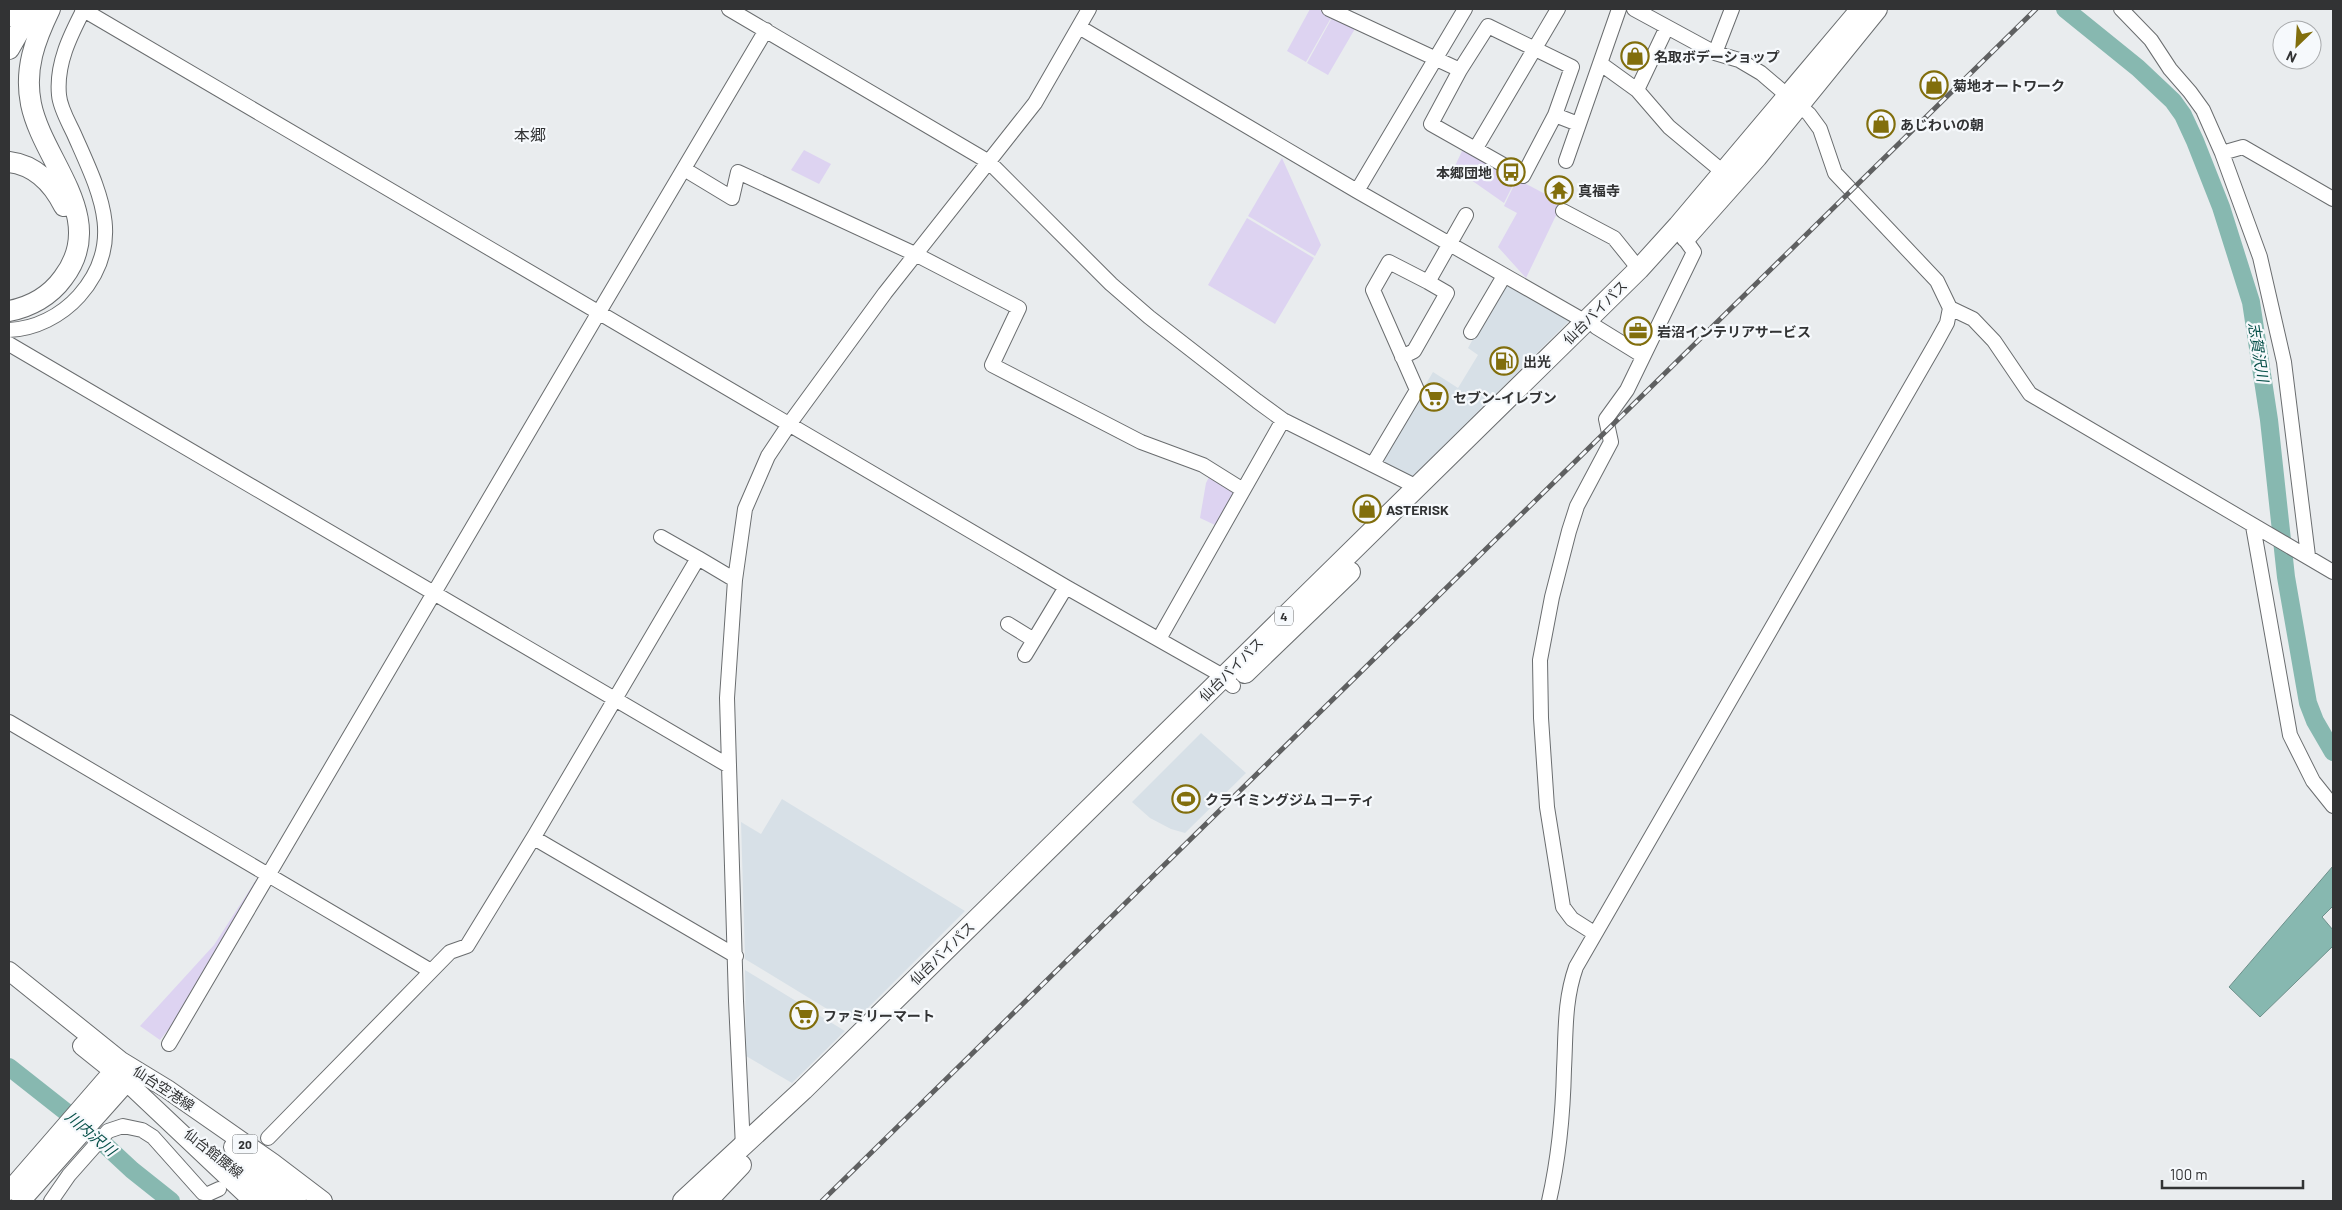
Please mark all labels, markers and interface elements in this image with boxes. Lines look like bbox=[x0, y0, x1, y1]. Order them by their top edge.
north arrow bbox=[2272, 20, 2322, 70]
shop icon: 名取ボデーショップ bbox=[1620, 41, 1650, 71]
place label: 名取ボデーショップ bbox=[1654, 48, 1780, 65]
text: N bbox=[2283, 48, 2299, 67]
shop icon: 菊地オートワーク bbox=[1919, 70, 1949, 100]
place label: 菊地オートワーク bbox=[1953, 77, 2065, 94]
shop icon: あじわいの朝 bbox=[1866, 109, 1896, 139]
place label: あじわいの朝 bbox=[1900, 116, 1984, 133]
district label: 本郷 bbox=[514, 125, 546, 144]
bus stop icon: 本郷団地 bbox=[1496, 157, 1526, 187]
place label: 本郷団地 bbox=[1436, 164, 1492, 181]
temple icon: 真福寺 bbox=[1544, 175, 1574, 205]
place label: 真福寺 bbox=[1578, 182, 1620, 199]
street label: 仙台バイパス bbox=[1559, 276, 1631, 348]
office icon: 岩沼インテリアサービス bbox=[1623, 316, 1653, 346]
water label: 志賀沢川 bbox=[2245, 321, 2273, 385]
place label: 岩沼インテリアサービス bbox=[1657, 323, 1811, 340]
fuel station icon: 出光 bbox=[1489, 346, 1519, 376]
place label: 出光 bbox=[1523, 353, 1551, 370]
supermarket icon: セブン-イレブン bbox=[1419, 382, 1449, 412]
place label: セブン-イレブン bbox=[1453, 389, 1557, 406]
shop icon: ASTERISK bbox=[1352, 494, 1382, 524]
place label: ASTERISK bbox=[1386, 501, 1449, 518]
road number: 4 bbox=[1275, 606, 1293, 626]
street label: 仙台バイパス bbox=[1195, 633, 1267, 705]
sports icon: クライミングジム コーティ bbox=[1171, 784, 1201, 814]
place label: クライミングジム コーティ bbox=[1205, 791, 1375, 808]
street label: 仙台バイパス bbox=[906, 918, 978, 988]
supermarket icon: ファミリーマート bbox=[789, 1000, 819, 1030]
place label: ファミリーマート bbox=[823, 1007, 935, 1024]
street label: 仙台空港線 bbox=[130, 1062, 198, 1114]
water label: 川内沢川 bbox=[62, 1107, 121, 1160]
street label: 仙台館腰線 bbox=[181, 1125, 247, 1181]
road number: 20 bbox=[232, 1134, 258, 1154]
scale bar bbox=[2162, 1158, 2303, 1190]
text: 100 m bbox=[2170, 1165, 2208, 1183]

